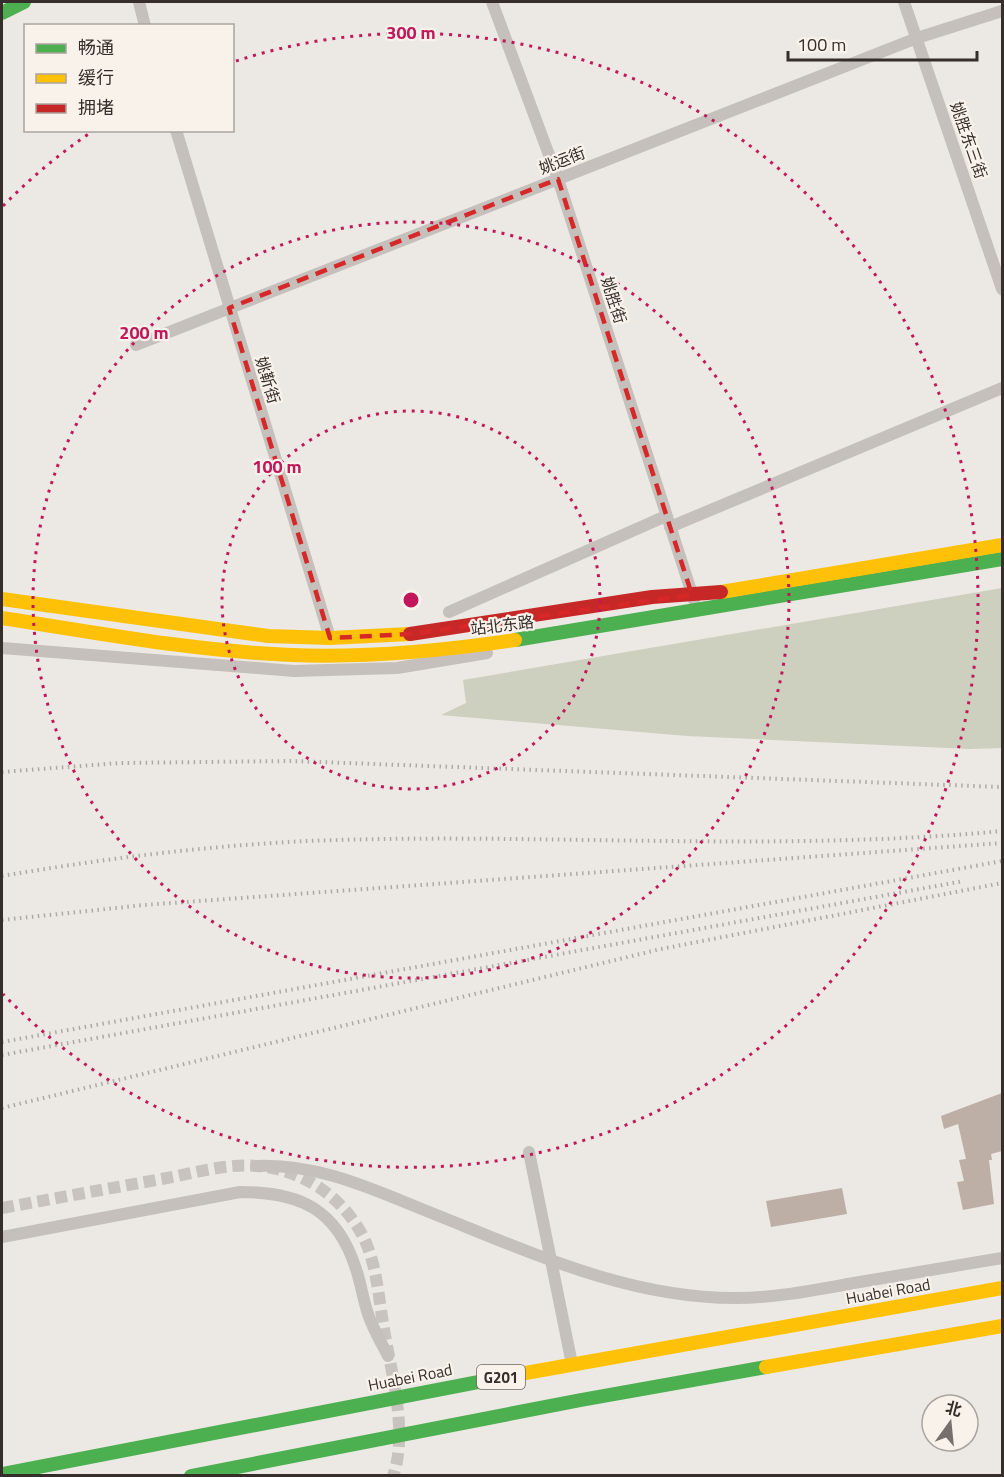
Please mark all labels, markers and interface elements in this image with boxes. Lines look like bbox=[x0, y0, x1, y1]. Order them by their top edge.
text: 300 m bbox=[386, 19, 436, 46]
legend bbox=[24, 24, 234, 132]
scale bar bbox=[788, 24, 977, 62]
text: 100 m bbox=[797, 31, 846, 58]
text: 畅通 bbox=[78, 34, 114, 61]
text: 缓行 bbox=[78, 64, 114, 91]
text: 拥堵 bbox=[78, 94, 114, 121]
street label: 姚胜东三街 bbox=[945, 98, 993, 182]
street label: 姚运街 bbox=[535, 140, 589, 180]
street label: 姚胜街 bbox=[595, 273, 633, 327]
text: 200 m bbox=[119, 319, 169, 346]
street label: 姚靳街 bbox=[250, 354, 286, 406]
text: 100 m bbox=[252, 453, 302, 480]
centre of rings bbox=[401, 590, 421, 610]
street label: 站北东路 bbox=[469, 609, 535, 641]
street label: Huabei Road bbox=[844, 1272, 932, 1310]
street label: Huabei Road bbox=[366, 1357, 454, 1397]
road number: G201 bbox=[477, 1365, 525, 1389]
north arrow bbox=[920, 1393, 980, 1453]
text: 北 bbox=[943, 1395, 965, 1422]

